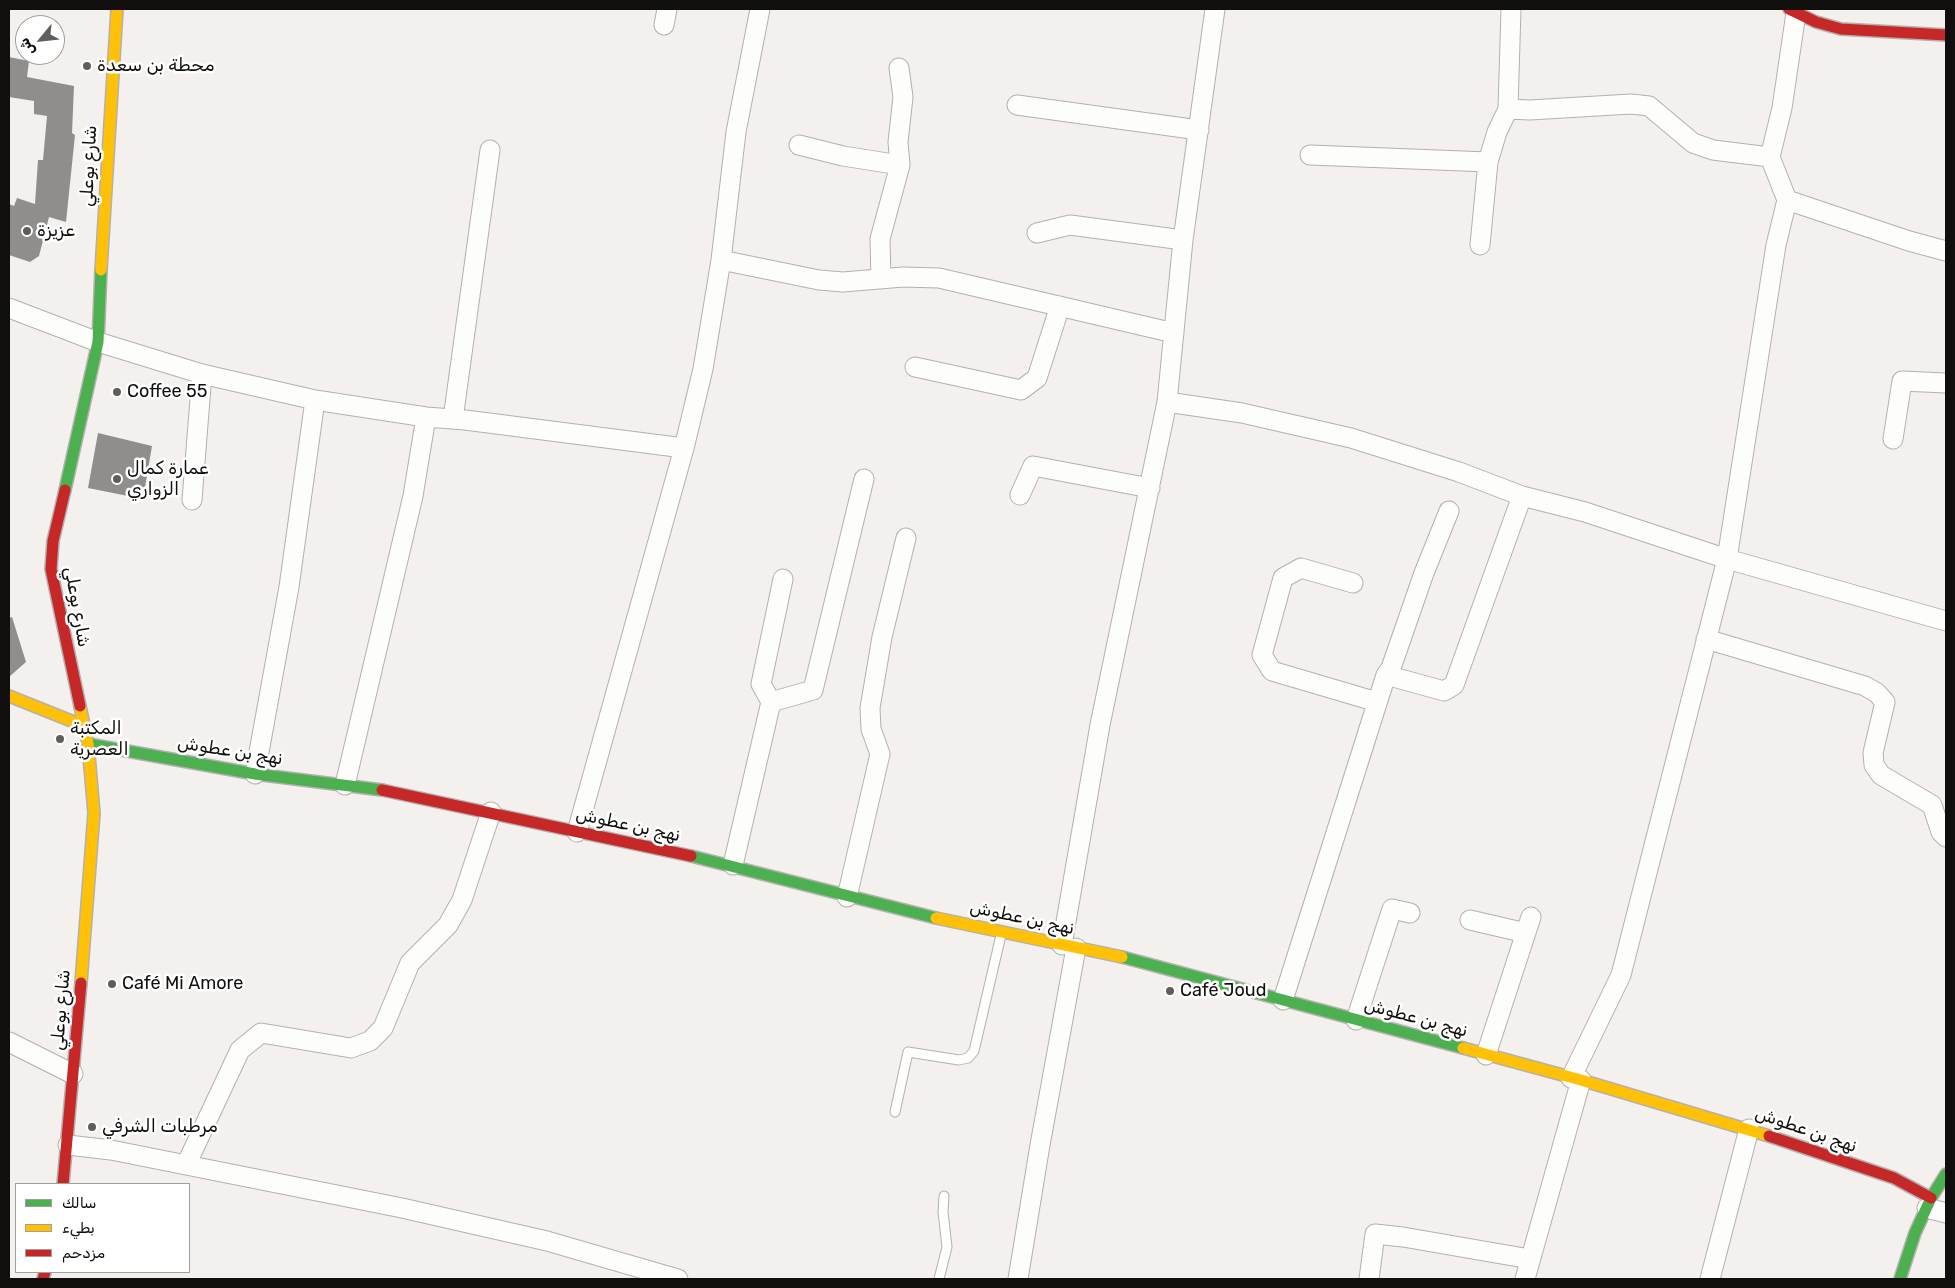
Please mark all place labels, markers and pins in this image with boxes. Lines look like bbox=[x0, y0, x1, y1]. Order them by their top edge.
place label: محطة بن سعدة bbox=[97, 55, 214, 77]
marker: محطة بن سعدة bbox=[81, 60, 93, 72]
place label: عزيزة bbox=[37, 220, 75, 242]
marker: عزيزة bbox=[21, 225, 33, 237]
place label: Coffee 55 bbox=[127, 381, 207, 403]
marker: Coffee 55 bbox=[111, 386, 123, 398]
place label: عمارة كمال الزواري bbox=[127, 458, 209, 500]
marker: عمارة كمال الزواري bbox=[111, 473, 123, 485]
place label: المكتبة العصرية bbox=[70, 718, 129, 761]
marker: المكتبة العصرية bbox=[54, 733, 66, 745]
place label: Café Mi Amore bbox=[122, 973, 243, 995]
marker: Café Mi Amore bbox=[106, 978, 118, 990]
place label: Café Joud bbox=[1180, 980, 1266, 1002]
marker: Café Joud bbox=[1164, 985, 1176, 997]
place label: مرطبات الشرفي bbox=[102, 1116, 218, 1138]
marker: مرطبات الشرفي bbox=[86, 1121, 98, 1133]

